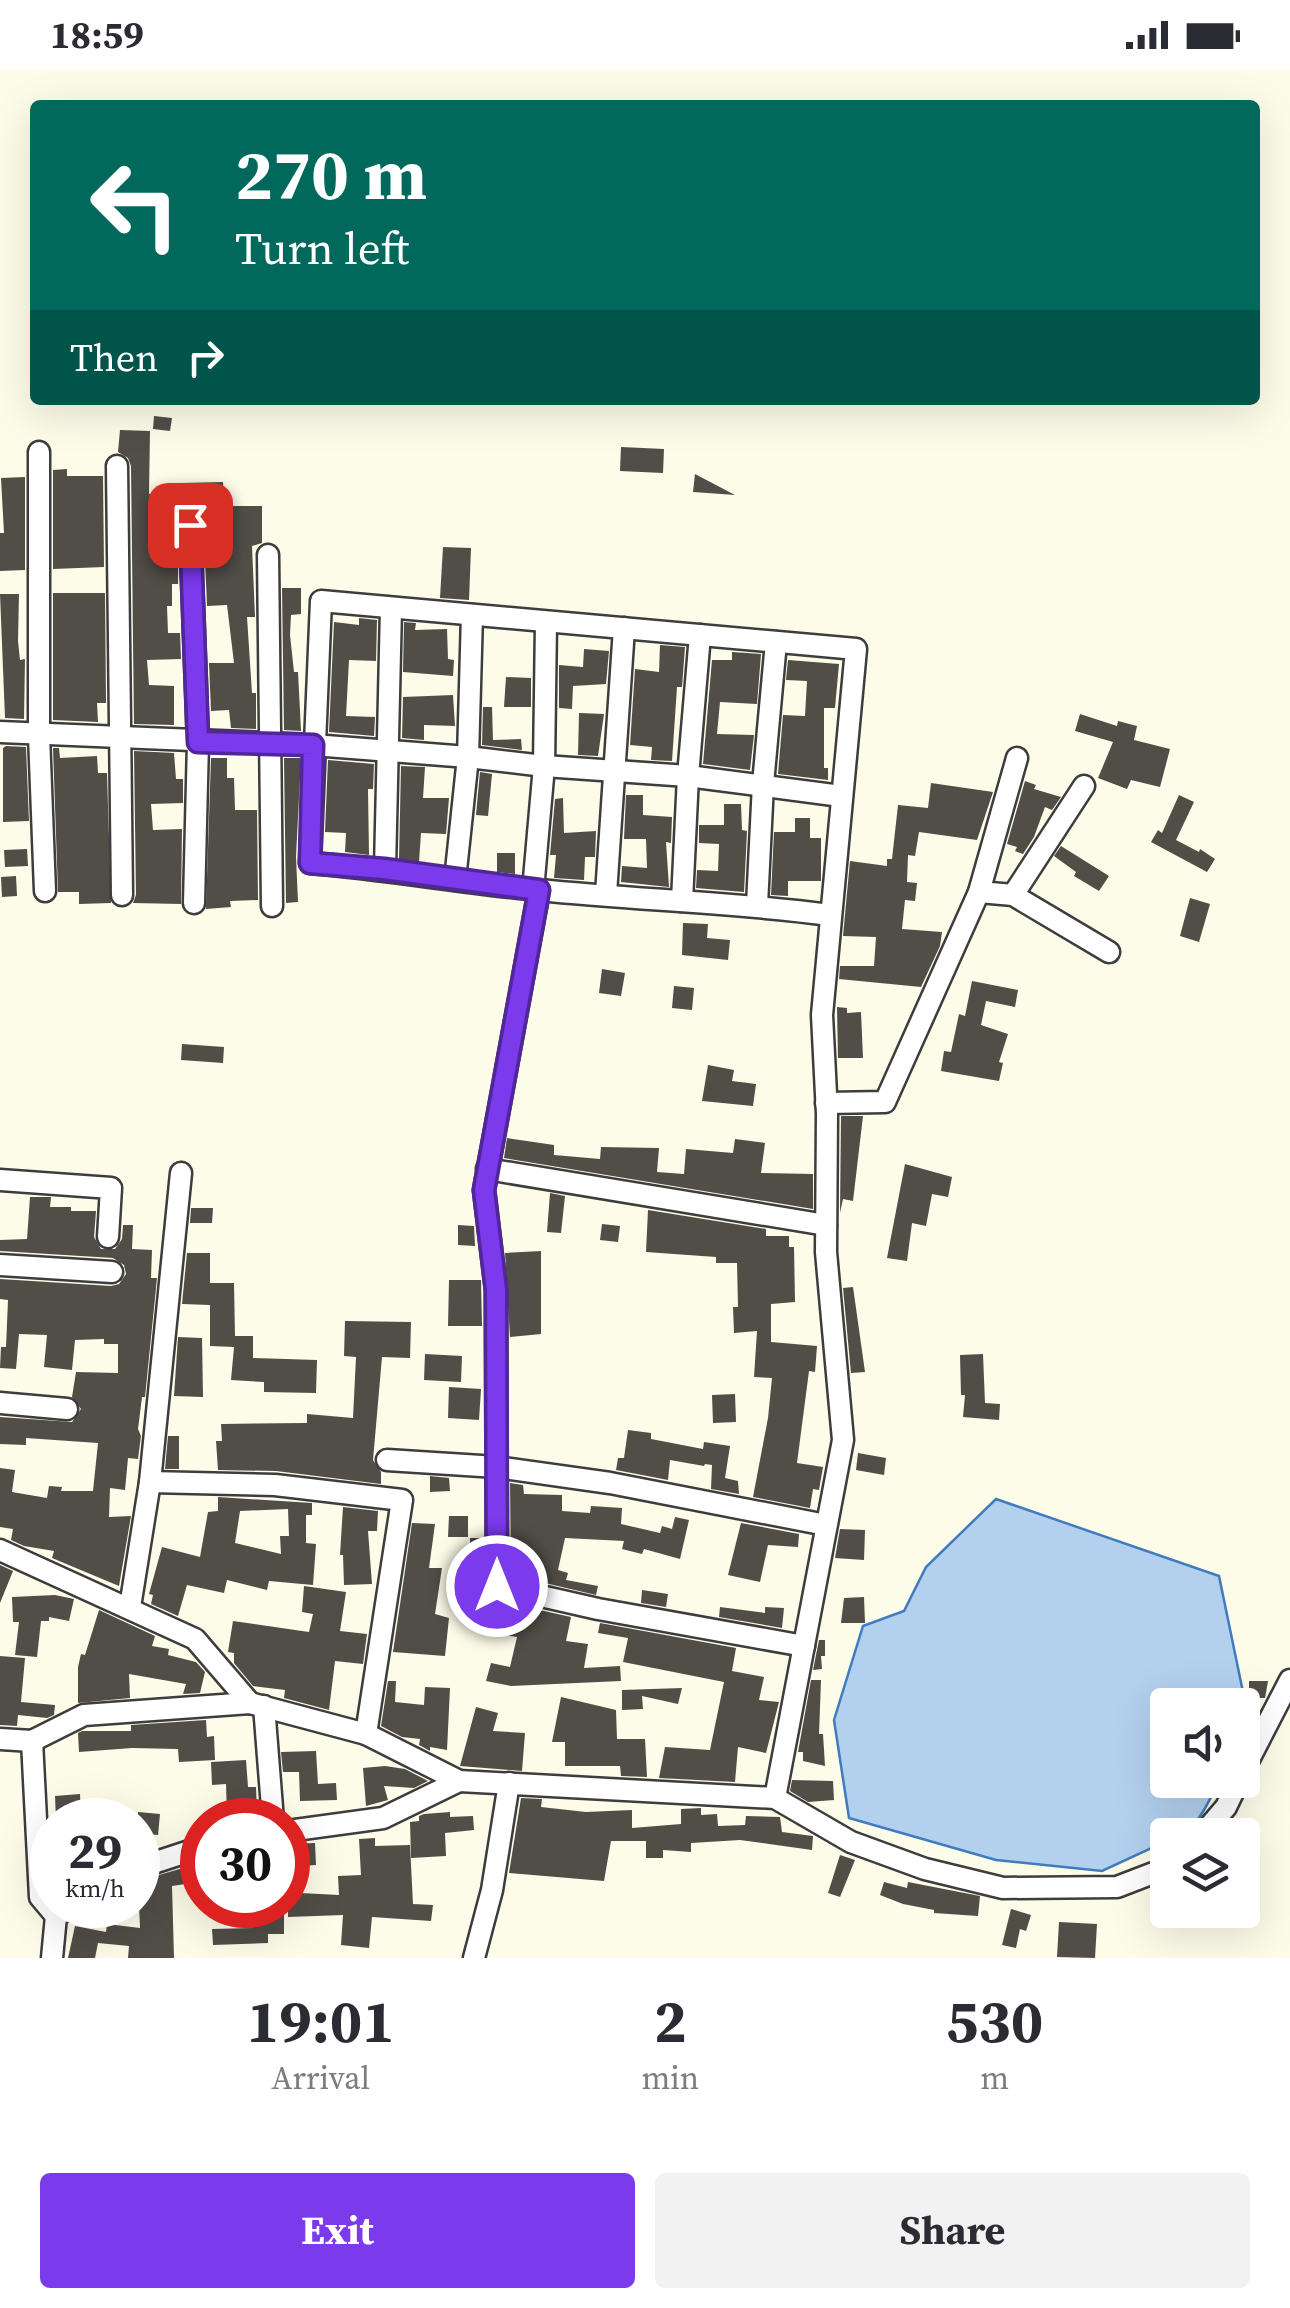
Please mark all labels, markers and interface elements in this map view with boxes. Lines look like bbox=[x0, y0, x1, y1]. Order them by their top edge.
text: 18:59 bbox=[50, 9, 144, 61]
text: 270 m bbox=[235, 126, 427, 222]
icon: left bbox=[70, 140, 200, 270]
text: Turn left bbox=[235, 217, 409, 279]
icon: right bbox=[178, 330, 233, 385]
text: Then bbox=[70, 332, 158, 384]
pin bbox=[148, 483, 233, 568]
icon: arrive bbox=[163, 498, 218, 553]
position arrow bbox=[445, 1534, 549, 1638]
map controls bbox=[1150, 1688, 1260, 1928]
button: sound bbox=[1150, 1688, 1260, 1798]
speed limit sign: 30 bbox=[180, 1798, 310, 1928]
text: 29 bbox=[68, 1816, 122, 1885]
button: layers bbox=[1150, 1818, 1260, 1928]
text: km/h bbox=[65, 1871, 125, 1905]
text: 19:01 bbox=[247, 1980, 395, 2062]
text: 2 bbox=[654, 1980, 687, 2062]
text: 530 bbox=[946, 1980, 1043, 2062]
text: Arrival bbox=[271, 2056, 370, 2100]
text: min bbox=[641, 2056, 699, 2100]
text: m bbox=[980, 2056, 1009, 2100]
button: Exit bbox=[40, 2173, 635, 2288]
button: Share bbox=[655, 2173, 1250, 2288]

